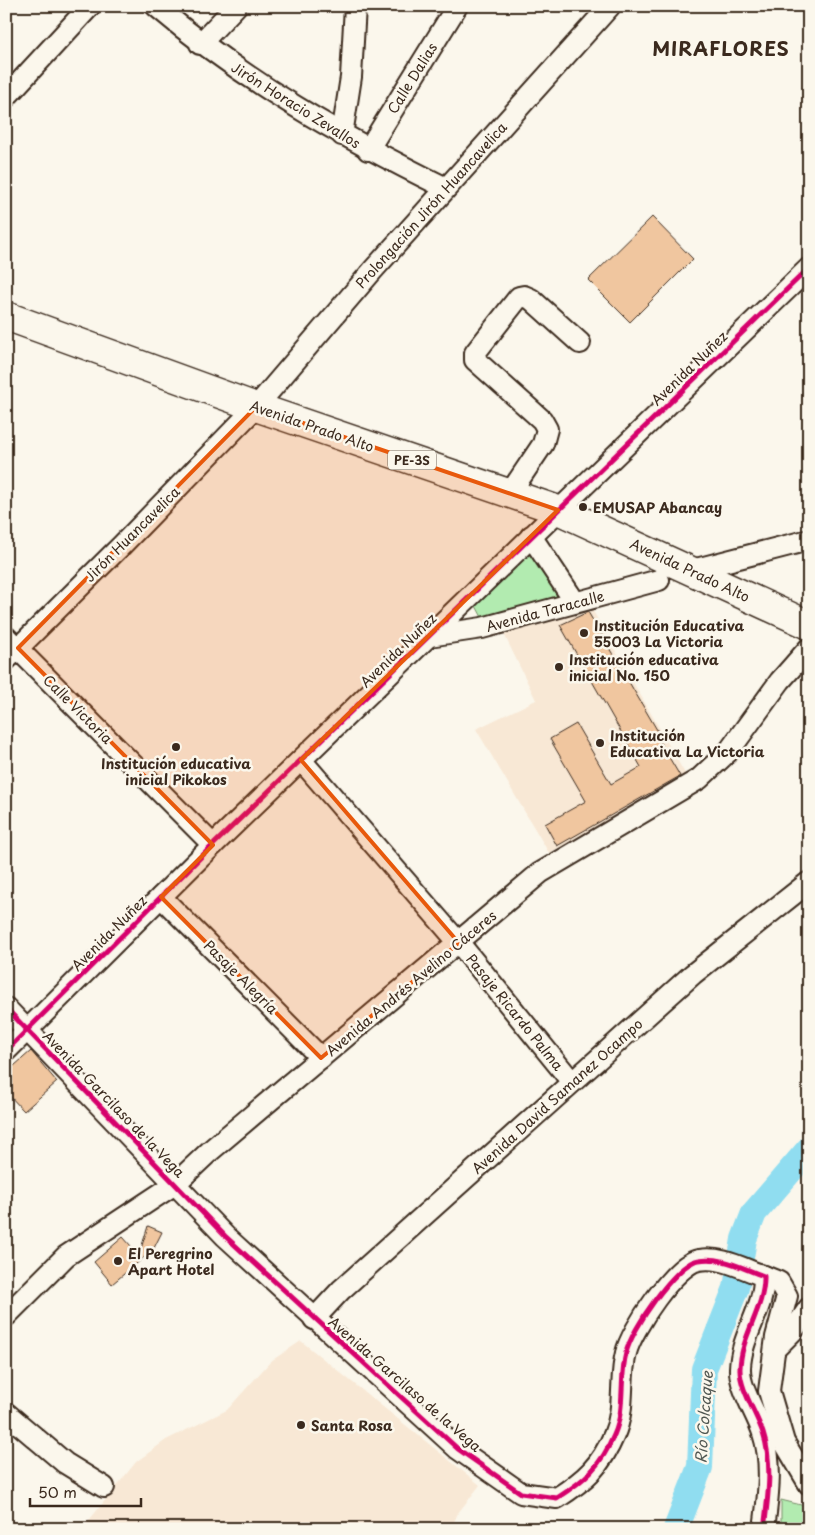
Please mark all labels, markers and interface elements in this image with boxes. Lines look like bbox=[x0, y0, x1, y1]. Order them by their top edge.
district label: MIRAFLORES bbox=[652, 34, 790, 62]
street label: Calle Dalias bbox=[382, 38, 442, 118]
street label: Jirón Horacio Zevallos bbox=[227, 57, 365, 153]
street label: Prolongación Jirón Huancavelica bbox=[350, 117, 512, 293]
street label: Avenida Nuñez bbox=[646, 326, 732, 410]
street label: Avenida Prado Alto bbox=[247, 395, 377, 457]
road number: PE-3S bbox=[388, 450, 436, 470]
street label: Jirón Huancavelica bbox=[80, 481, 185, 586]
place label: EMUSAP Abancay bbox=[593, 497, 722, 518]
marker: EMUSAP Abancay bbox=[577, 501, 589, 513]
street label: Avenida Prado Alto bbox=[627, 533, 754, 607]
street label: Avenida Taracalle bbox=[484, 585, 607, 637]
street label: Avenida Nuñez bbox=[355, 608, 441, 692]
place label: Institución Educativa 55003 La Victoria bbox=[594, 615, 745, 652]
marker: Institución Educativa 55003 La Victoria bbox=[578, 627, 590, 639]
place label: Institución educativa inicial No. 150 bbox=[569, 649, 719, 686]
marker: Institución educativa inicial No. 150 bbox=[553, 661, 565, 673]
street label: Calle Victoria bbox=[39, 670, 118, 749]
place label: Institución Educativa La Victoria bbox=[610, 725, 765, 762]
marker: Institución Educativa La Victoria bbox=[594, 737, 606, 749]
marker: Institución educativa inicial Pikokos bbox=[170, 741, 182, 753]
place label: Institución educativa inicial Pikokos bbox=[101, 753, 251, 790]
street label: Avenida Nuñez bbox=[67, 890, 152, 975]
street label: Avenida Andrés Avelino Cáceres bbox=[321, 905, 501, 1061]
street label: Pasaje Alegría bbox=[199, 935, 283, 1019]
street label: Pasaje Ricardo Palma bbox=[461, 949, 569, 1076]
street label: Avenida David Samanez Ocampo bbox=[467, 1013, 647, 1179]
street label: Avenida Garcilaso de la Vega bbox=[38, 1026, 190, 1182]
place label: El Peregrino Apart Hotel bbox=[128, 1243, 214, 1280]
marker: El Peregrino Apart Hotel bbox=[112, 1255, 124, 1267]
street label: Avenida Garcilaso de la Vega bbox=[324, 1312, 486, 1457]
water label: Río Colcaque bbox=[688, 1369, 718, 1464]
place label: Santa Rosa bbox=[311, 1415, 393, 1436]
marker: Santa Rosa bbox=[295, 1419, 307, 1431]
scale bar bbox=[30, 1475, 141, 1507]
text: 50 m bbox=[38, 1480, 77, 1503]

